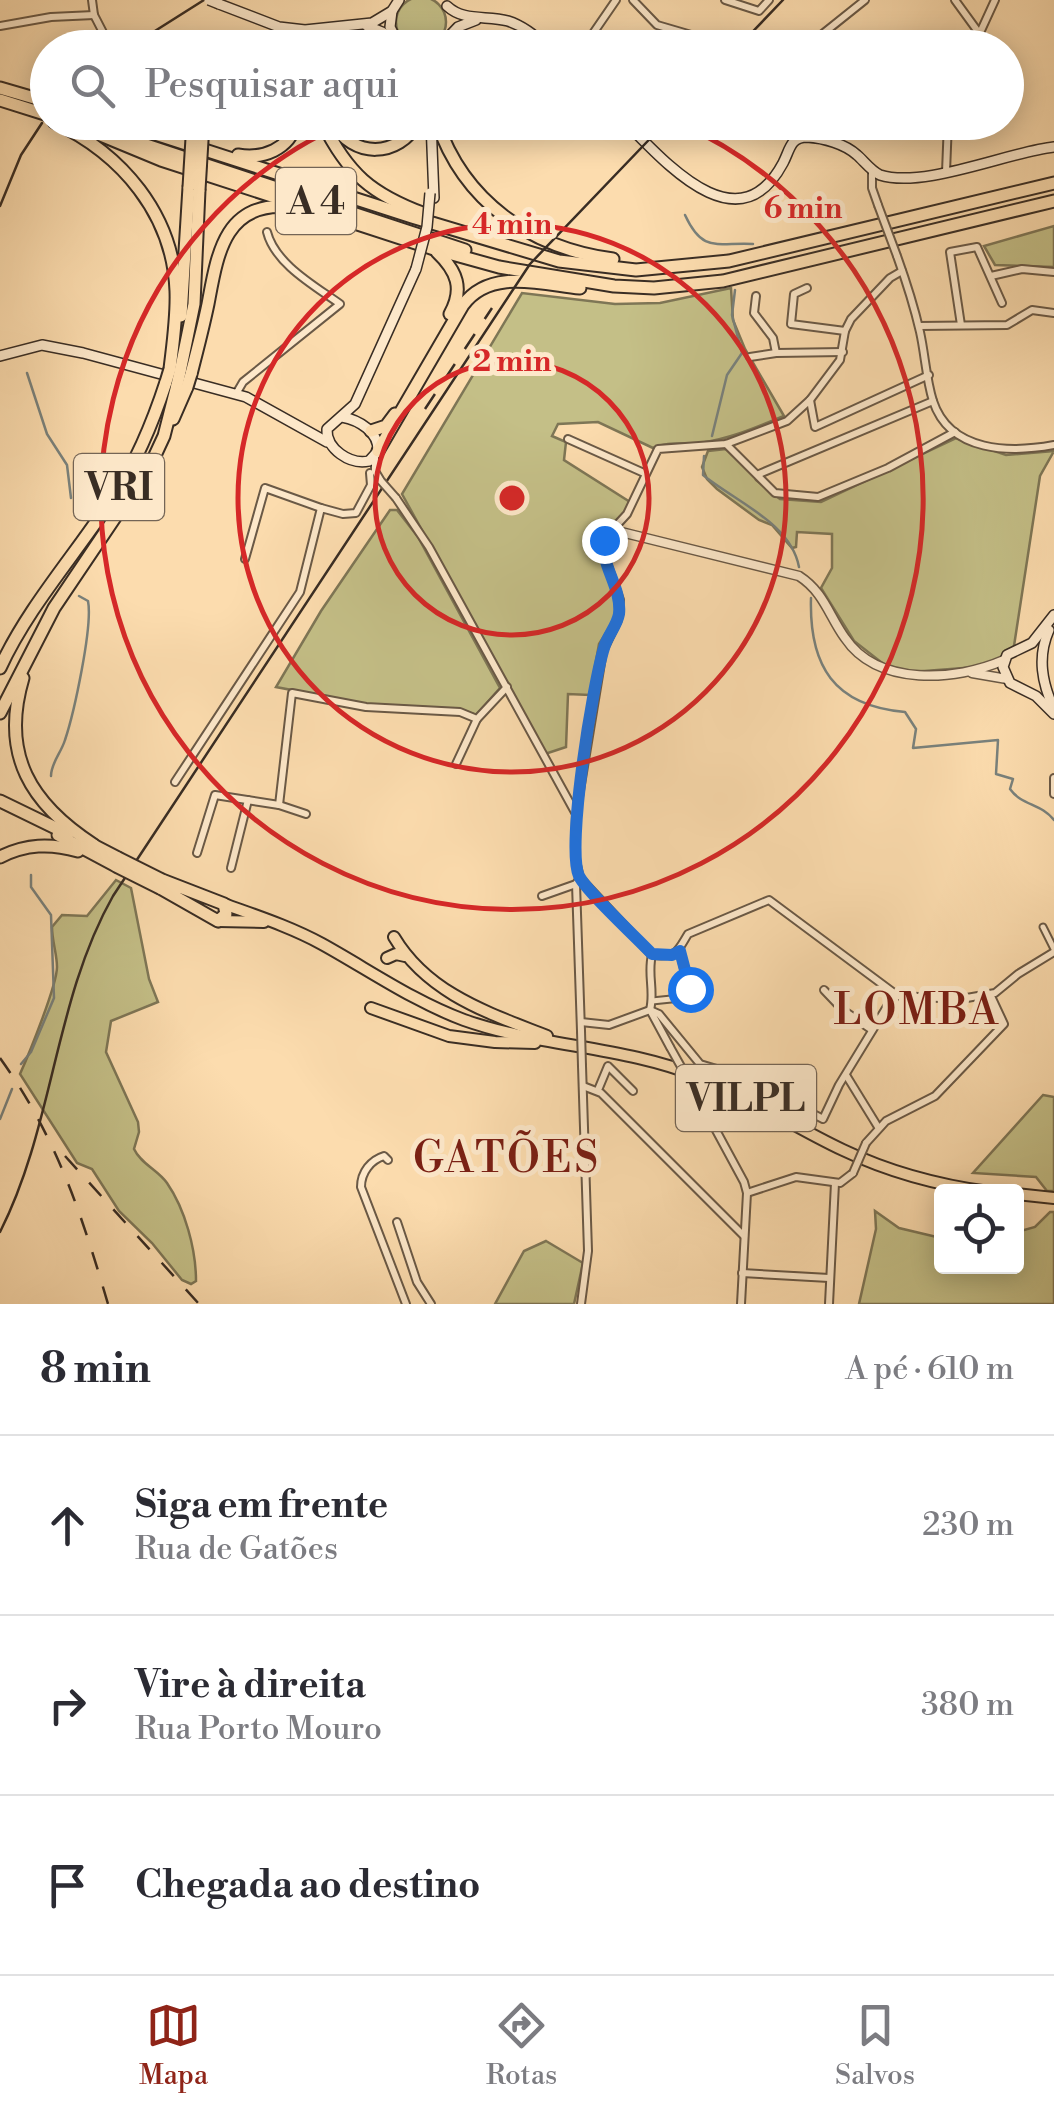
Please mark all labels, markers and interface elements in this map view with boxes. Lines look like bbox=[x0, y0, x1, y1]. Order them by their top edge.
search box bbox=[30, 30, 1024, 140]
icon: search bbox=[65, 58, 120, 113]
text: Pesquisar aqui bbox=[145, 62, 399, 109]
road number: A 4 bbox=[276, 168, 356, 234]
text: 6 min bbox=[764, 190, 843, 228]
text: 4 min bbox=[472, 206, 553, 244]
text: 2 min bbox=[473, 343, 552, 381]
road number: VRI bbox=[74, 454, 164, 520]
centre of rings bbox=[494, 480, 530, 516]
route end bbox=[582, 518, 628, 564]
route start bbox=[668, 967, 714, 1013]
district label: LOMBA bbox=[833, 985, 1001, 1038]
road number: VILPL bbox=[676, 1065, 816, 1131]
district label: GATÕES bbox=[413, 1130, 601, 1186]
map controls bbox=[934, 1184, 1024, 1274]
button: locate bbox=[934, 1184, 1024, 1274]
text: 8 min bbox=[40, 1343, 151, 1396]
text: A pé · 610 m bbox=[845, 1349, 1014, 1389]
text: Siga em frente bbox=[135, 1482, 388, 1529]
icon: ahead bbox=[40, 1498, 95, 1553]
text: 230 m bbox=[922, 1505, 1014, 1545]
text: Rua de Gatões bbox=[135, 1529, 338, 1569]
text: Vire à direita bbox=[135, 1662, 366, 1709]
icon: right bbox=[40, 1678, 95, 1733]
text: 380 m bbox=[921, 1685, 1014, 1725]
text: Rua Porto Mouro bbox=[135, 1709, 382, 1749]
icon: arrive bbox=[40, 1858, 95, 1913]
text: Chegada ao destino bbox=[135, 1862, 481, 1909]
tab: Mapa bbox=[139, 1998, 208, 2093]
tab: Rotas bbox=[486, 1998, 557, 2093]
tab: Salvos bbox=[835, 1998, 915, 2093]

